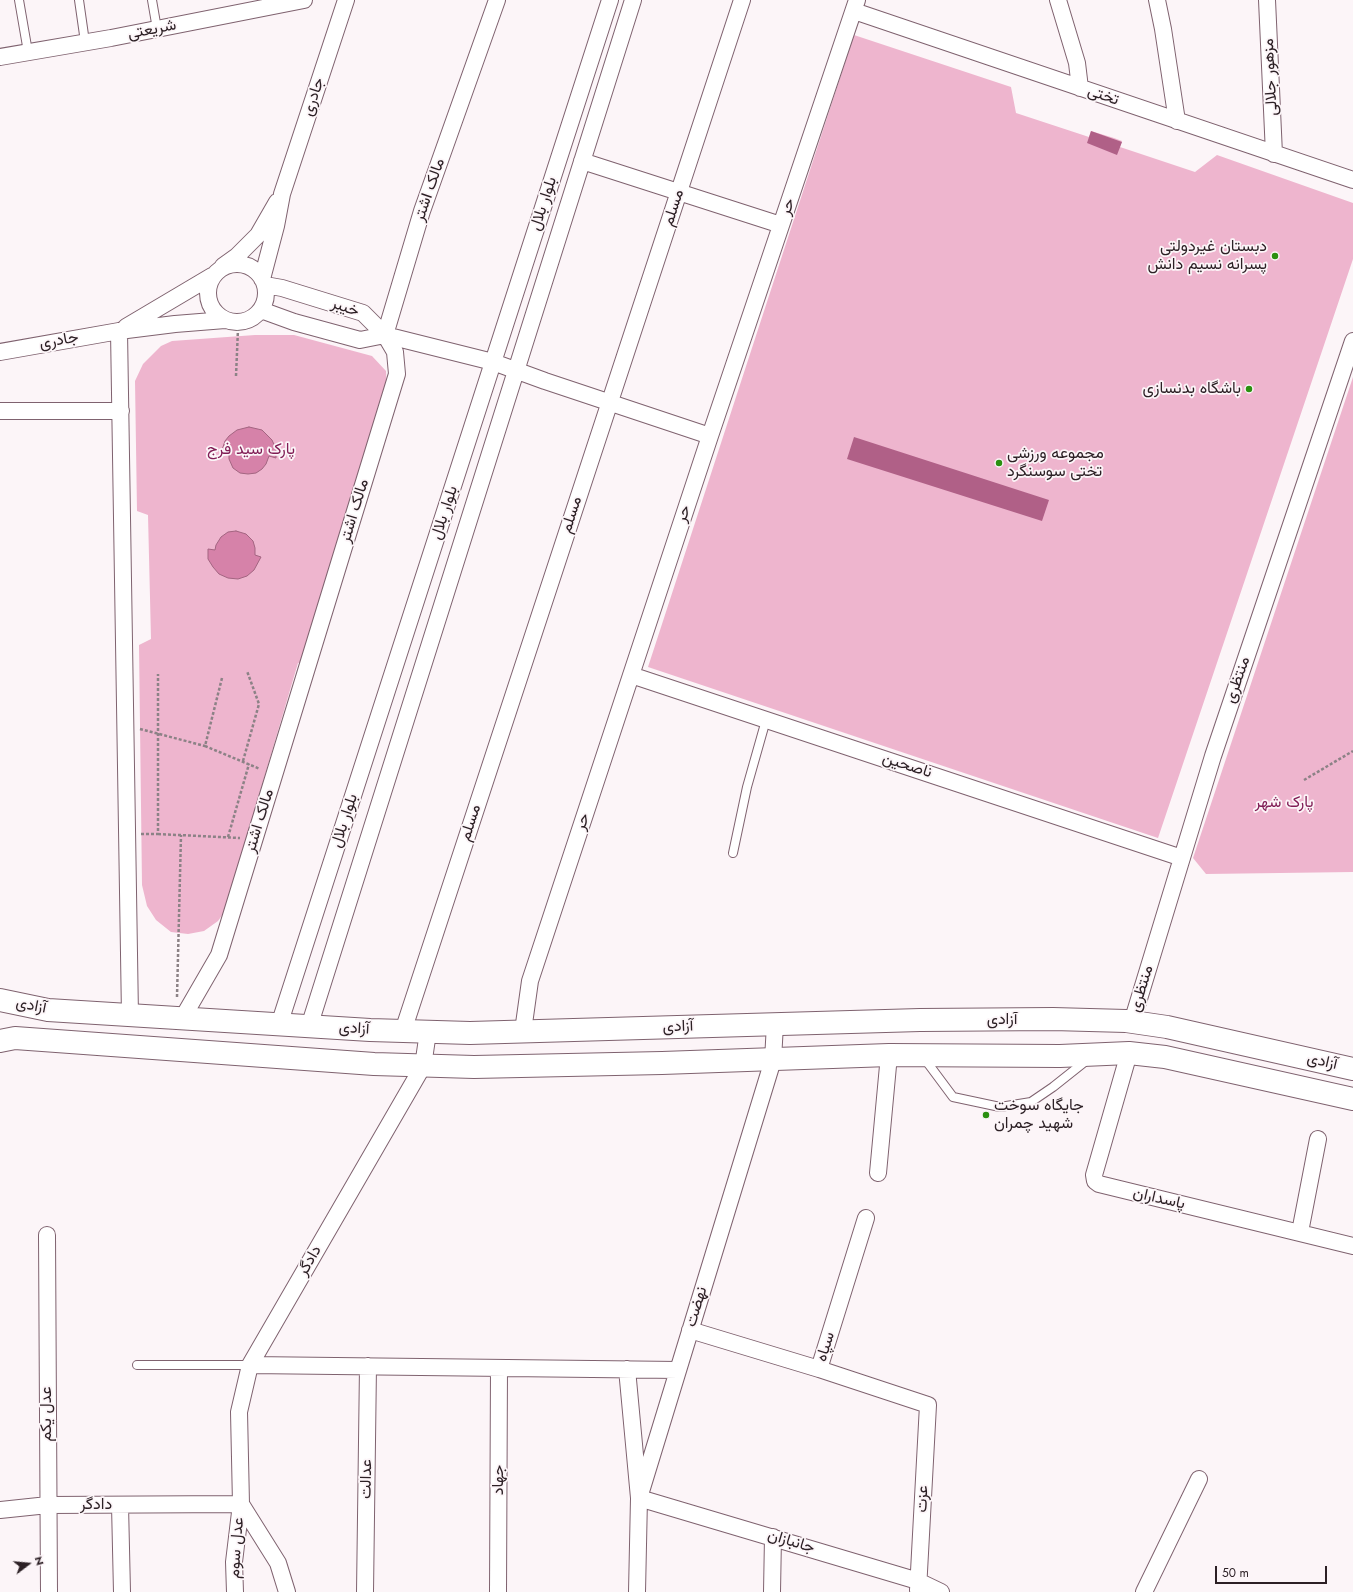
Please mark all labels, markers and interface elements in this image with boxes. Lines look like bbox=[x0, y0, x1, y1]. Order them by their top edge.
street label: شریعتی bbox=[126, 16, 178, 44]
street label: مزهور جلالی bbox=[1259, 38, 1283, 116]
street label: جادری bbox=[299, 75, 329, 119]
street label: تختی bbox=[1085, 82, 1121, 110]
street label: مالک اشتر bbox=[410, 156, 450, 224]
street label: بلوار بلال bbox=[526, 175, 562, 233]
street label: مسلم bbox=[659, 187, 689, 229]
street label: حر bbox=[776, 196, 800, 218]
place label: دبستان غیردولتی پسرانه نسیم دانش bbox=[1148, 237, 1267, 275]
marker: دبستان غیردولتی پسرانه نسیم دانش bbox=[1270, 251, 1280, 261]
street label: خیبر bbox=[329, 294, 361, 322]
street label: جادری bbox=[38, 328, 80, 354]
place label: باشگاه بدنسازی bbox=[1143, 379, 1241, 399]
marker: باشگاه بدنسازی bbox=[1244, 384, 1254, 394]
park label: پارک سید فرج bbox=[207, 440, 295, 460]
place label: مجموعه ورزشی تختی سوسنگرد bbox=[1007, 444, 1104, 482]
marker: مجموعه ورزشی تختی سوسنگرد bbox=[994, 458, 1004, 468]
street label: مالک اشتر bbox=[336, 477, 374, 545]
street label: بلوار بلال bbox=[427, 484, 463, 542]
street label: مسلم bbox=[557, 494, 587, 536]
street label: حر bbox=[672, 503, 696, 525]
street label: منتظری bbox=[1221, 654, 1255, 706]
street label: ناصحین bbox=[880, 749, 934, 783]
street label: مالک اشتر bbox=[241, 787, 279, 855]
street label: بلوار بلال bbox=[327, 792, 363, 850]
park label: پارک شهر bbox=[1255, 793, 1313, 813]
street label: مسلم bbox=[456, 802, 486, 844]
street label: حر bbox=[571, 811, 595, 833]
street label: منتظری bbox=[1126, 963, 1158, 1015]
street label: آزادی bbox=[14, 994, 48, 1018]
street label: آزادی bbox=[987, 1010, 1017, 1030]
street label: آزادی bbox=[662, 1017, 694, 1037]
street label: آزادی bbox=[338, 1019, 370, 1039]
street label: آزادی bbox=[1305, 1049, 1339, 1075]
place label: جایگاه سوخت شهید چمران bbox=[994, 1096, 1084, 1134]
marker: جایگاه سوخت شهید چمران bbox=[981, 1110, 991, 1120]
street label: پاسداران bbox=[1131, 1184, 1187, 1214]
street label: دادگر bbox=[294, 1242, 326, 1280]
street label: نهضت bbox=[682, 1285, 712, 1329]
street label: سپاه bbox=[812, 1330, 840, 1364]
street label: عدل یکم bbox=[37, 1386, 57, 1442]
street label: عدالت bbox=[357, 1459, 377, 1499]
street label: جهاد bbox=[489, 1465, 509, 1495]
street label: عزت bbox=[913, 1485, 933, 1513]
street label: دادگر bbox=[80, 1495, 112, 1515]
street label: عدل سوم bbox=[225, 1517, 249, 1579]
street label: جانبازان bbox=[765, 1526, 817, 1558]
north arrow bbox=[8, 1544, 48, 1584]
text: N bbox=[31, 1554, 48, 1567]
scale bar bbox=[1217, 1558, 1329, 1584]
text: 50 m bbox=[1222, 1564, 1249, 1582]

